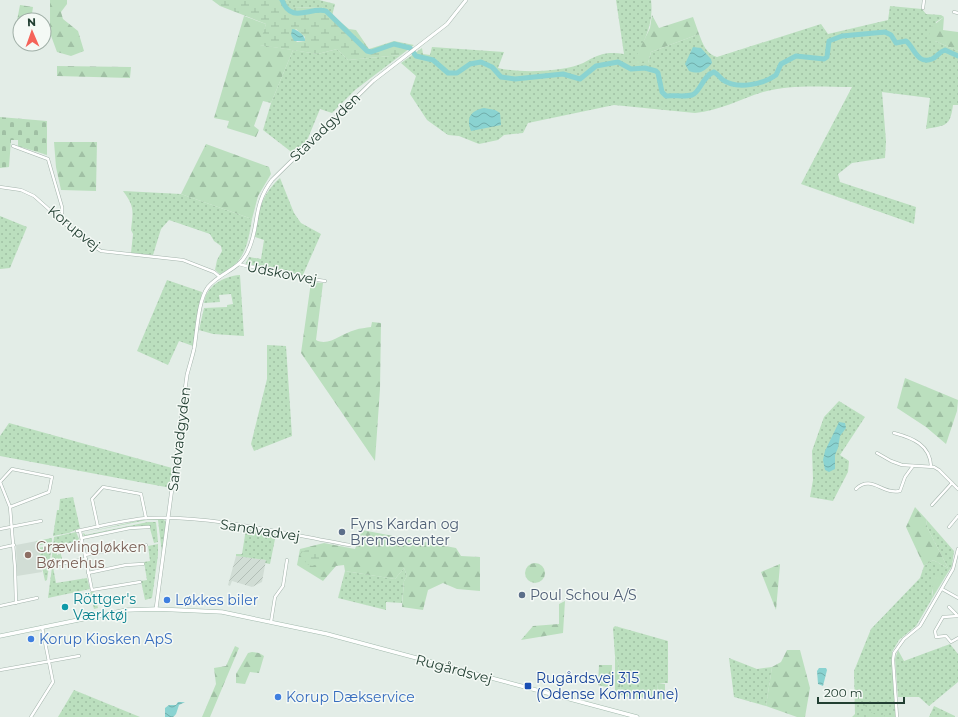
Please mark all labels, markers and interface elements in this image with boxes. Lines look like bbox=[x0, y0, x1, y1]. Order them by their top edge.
north arrow bbox=[12, 12, 52, 52]
text: N bbox=[27, 15, 36, 29]
street label: Stavadgyden bbox=[286, 89, 364, 165]
street label: Korupvej bbox=[44, 201, 104, 255]
street label: Udskovvej bbox=[245, 257, 319, 289]
street label: Sandvadgyden bbox=[164, 386, 194, 492]
street label: Sandvadvej bbox=[219, 515, 301, 545]
place label: Fyns Kardan og Bremsecenter bbox=[350, 515, 459, 549]
marker: Fyns Kardan og Bremsecenter bbox=[337, 527, 347, 537]
place label: Grævlingløkken Børnehus bbox=[36, 538, 147, 572]
marker: Grævlingløkken Børnehus bbox=[23, 550, 33, 560]
place label: Poul Schou A/S bbox=[530, 586, 637, 604]
place label: Röttger's Værktøj bbox=[73, 590, 136, 624]
marker: Poul Schou A/S bbox=[517, 590, 527, 600]
place label: Løkkes biler bbox=[175, 591, 259, 609]
marker: Løkkes biler bbox=[162, 595, 172, 605]
marker: Röttger's Værktøj bbox=[60, 602, 70, 612]
place label: Korup Kiosken ApS bbox=[39, 630, 173, 648]
marker: Korup Kiosken ApS bbox=[26, 634, 36, 644]
street label: Rugårdsvej bbox=[414, 650, 494, 688]
place label: Rugårdsvej 315 (Odense Kommune) bbox=[536, 669, 679, 703]
scale bar bbox=[818, 679, 904, 705]
marker: Rugårdsvej 315 (Odense Kommune) bbox=[523, 681, 533, 691]
text: 200 m bbox=[824, 685, 863, 700]
place label: Korup Dækservice bbox=[286, 688, 415, 706]
marker: Korup Dækservice bbox=[273, 692, 283, 702]

